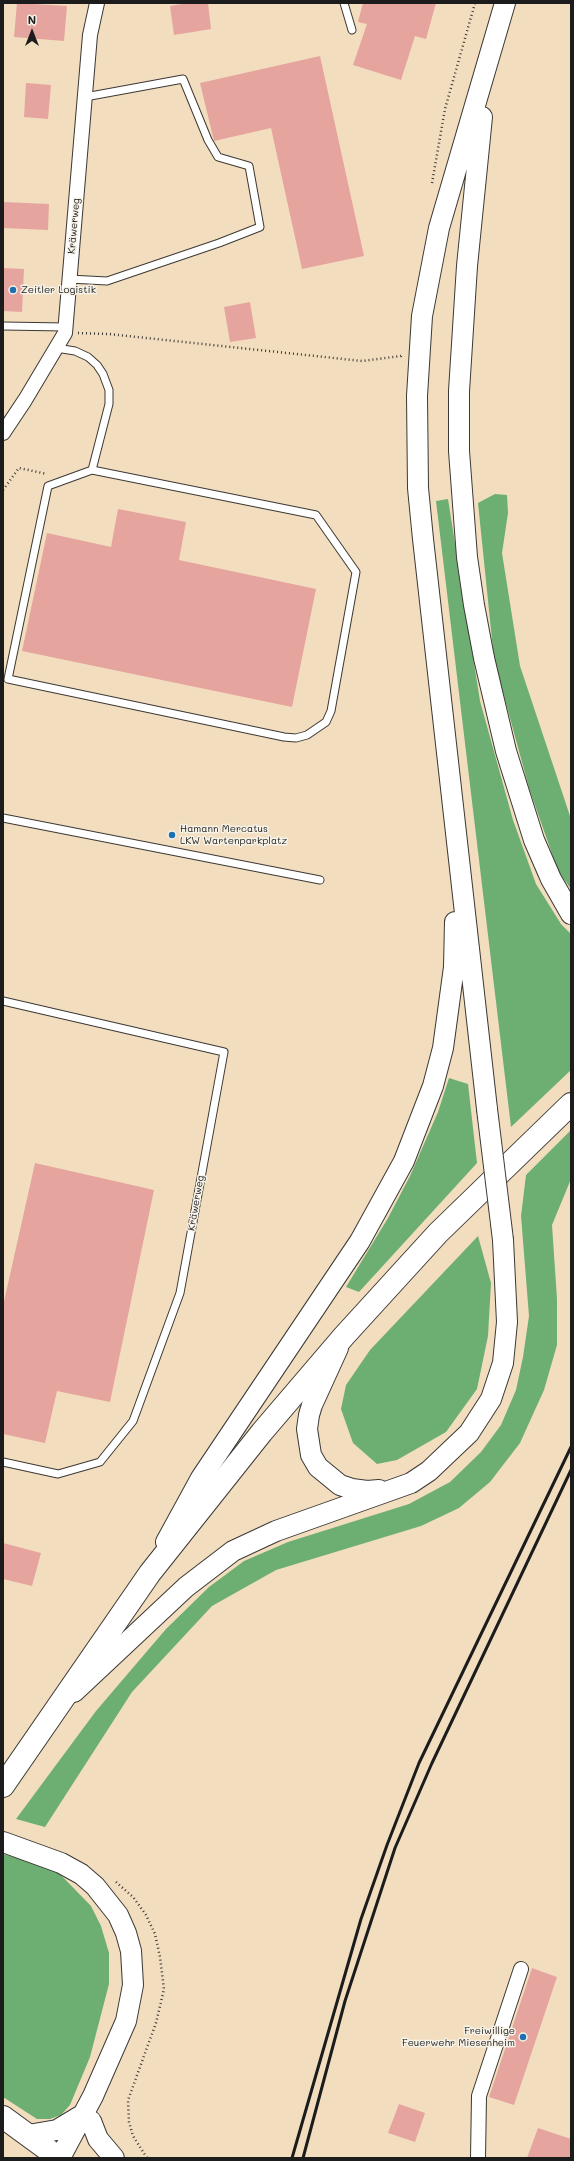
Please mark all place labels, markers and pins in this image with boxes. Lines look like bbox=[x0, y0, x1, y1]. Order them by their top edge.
place label: Zeitler Logistik bbox=[21, 284, 96, 296]
marker: Zeitler Logistik bbox=[8, 285, 18, 295]
place label: Hamann Mercatus LKW Wartenparkplatz bbox=[180, 823, 287, 846]
marker: Hamann Mercatus LKW Wartenparkplatz bbox=[167, 830, 177, 840]
place label: Freiwillige Feuerwehr Miesenheim bbox=[402, 2025, 515, 2048]
marker: Freiwillige Feuerwehr Miesenheim bbox=[518, 2032, 528, 2042]

